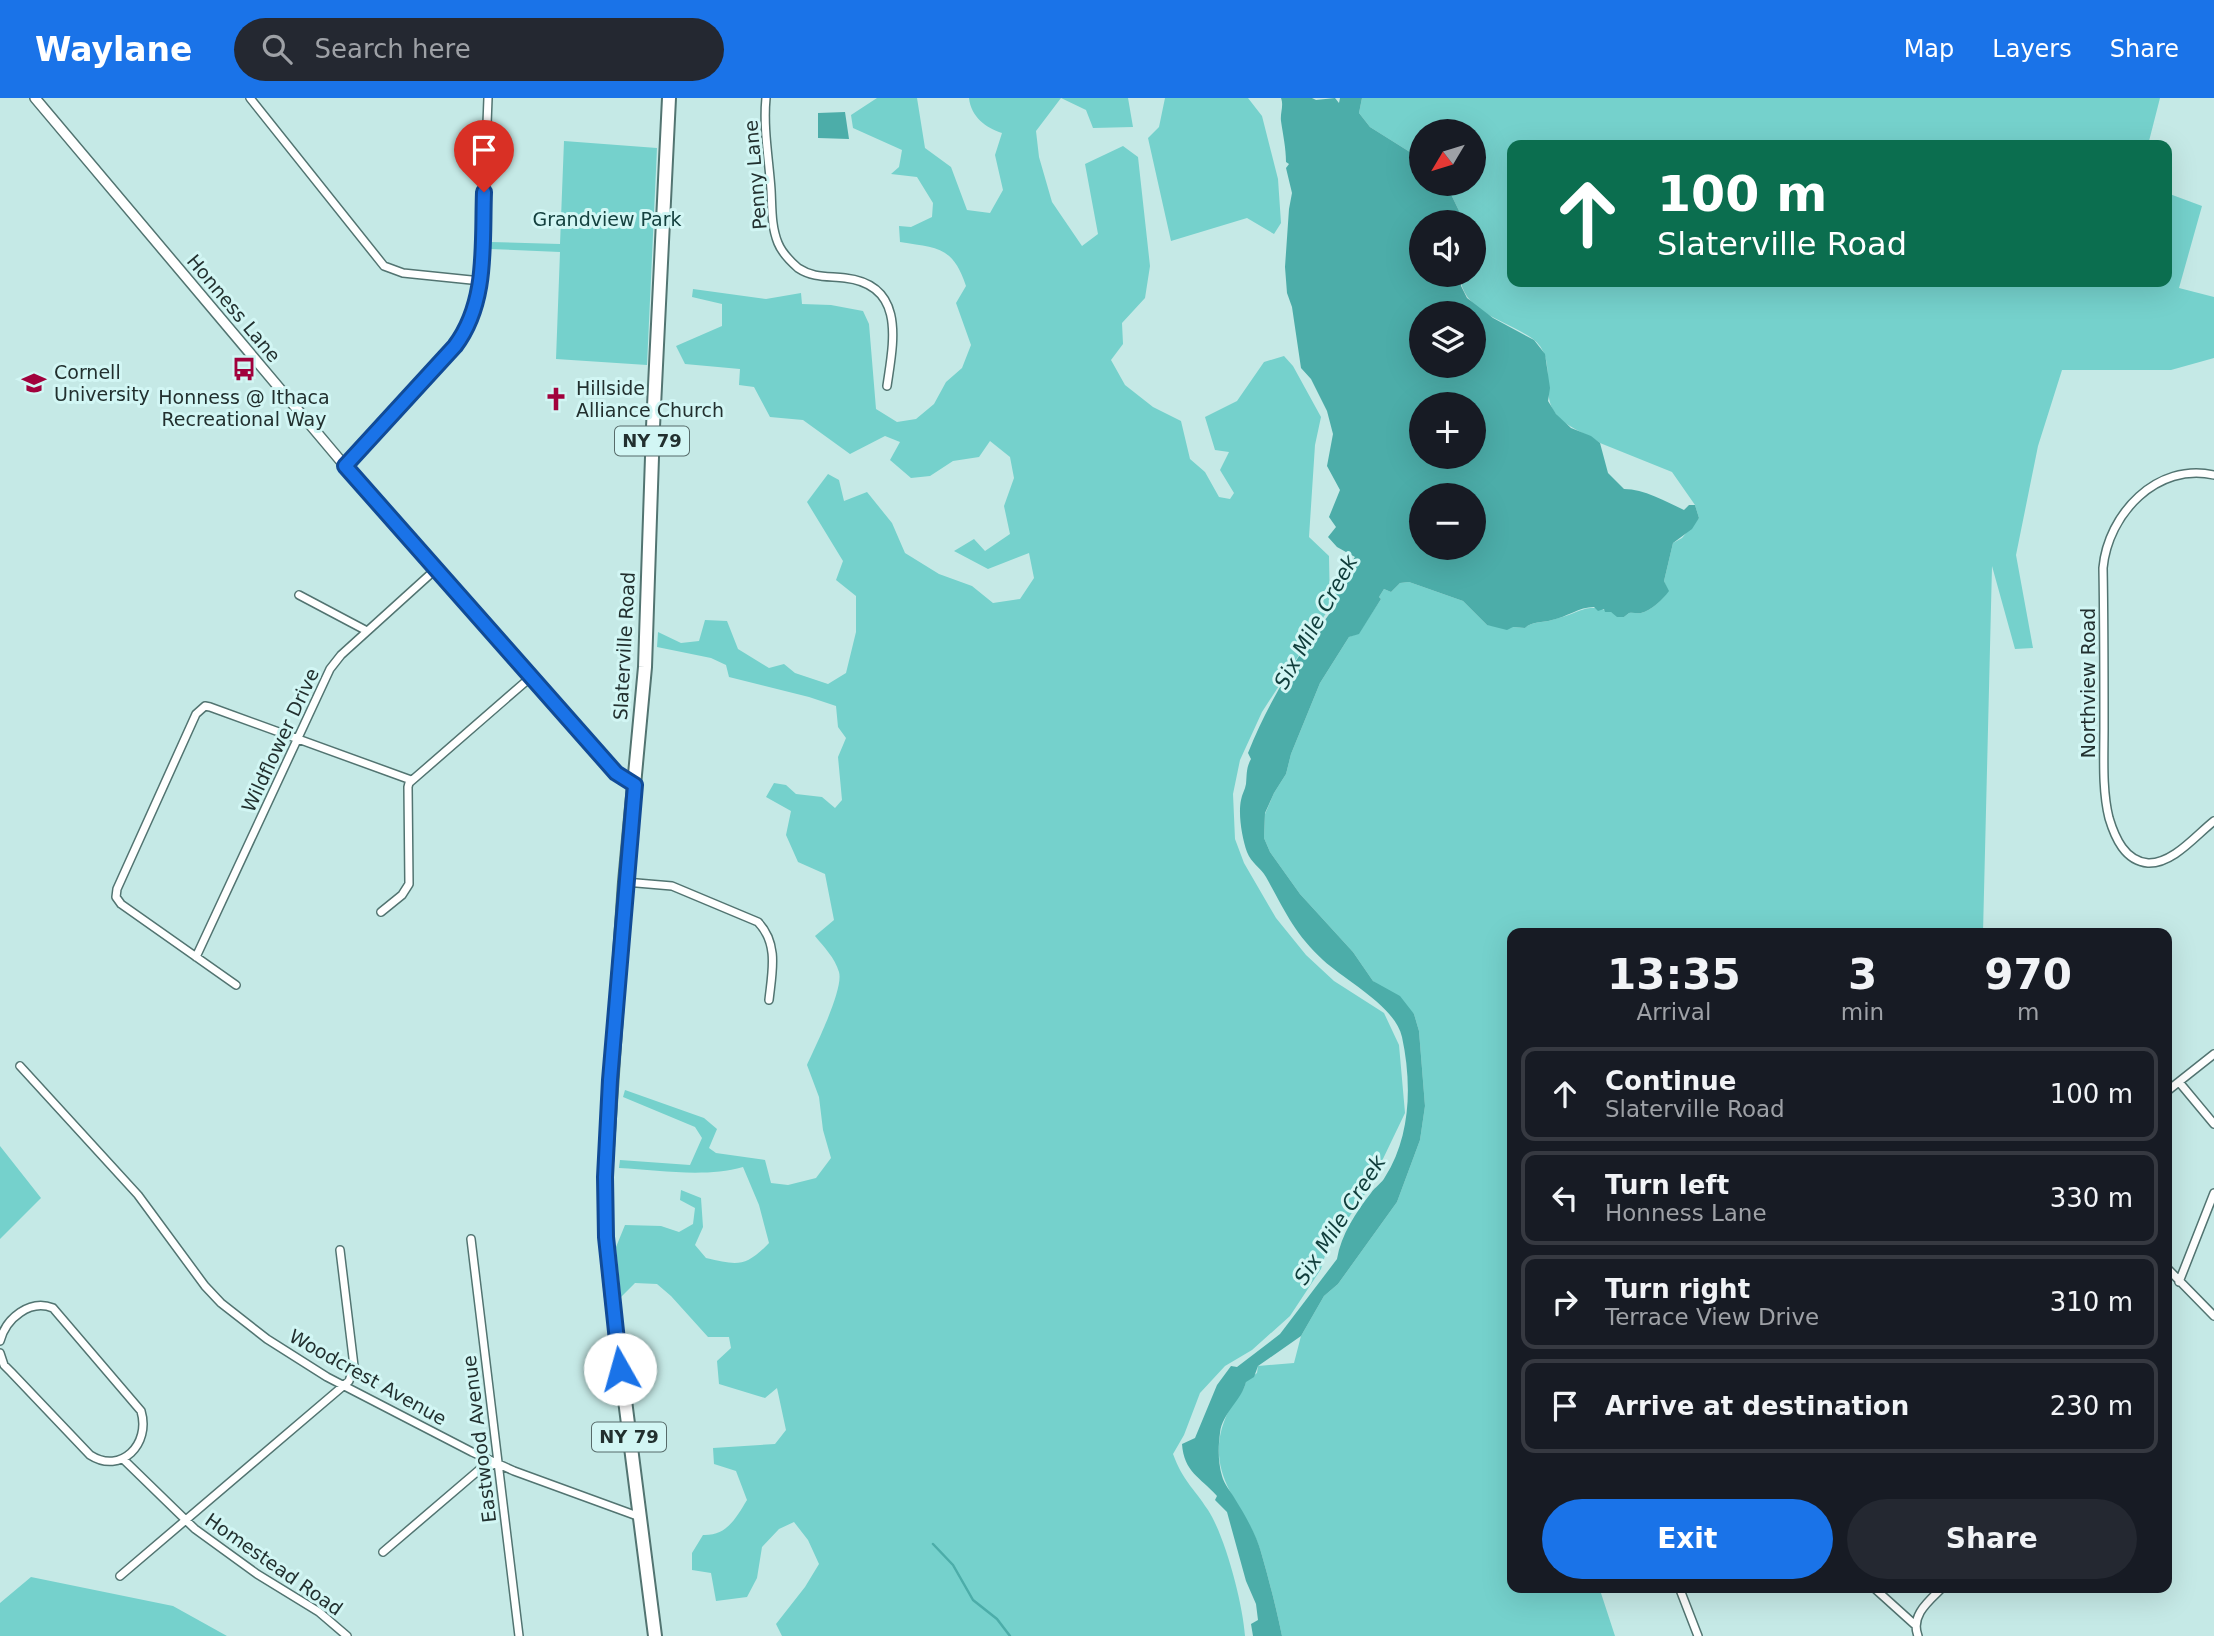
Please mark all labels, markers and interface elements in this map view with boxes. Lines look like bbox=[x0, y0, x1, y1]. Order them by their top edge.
search box bbox=[234, 18, 724, 81]
text: Waylane bbox=[35, 30, 192, 69]
icon: search bbox=[258, 30, 296, 68]
text: Search here bbox=[314, 34, 471, 64]
text: Map bbox=[1904, 35, 1954, 63]
text: Layers bbox=[1992, 35, 2072, 63]
text: Share bbox=[2110, 35, 2179, 63]
street label: Penny Lane bbox=[739, 119, 771, 231]
north arrow bbox=[1409, 119, 1486, 196]
map controls bbox=[1409, 119, 1486, 560]
pin bbox=[454, 120, 514, 192]
icon: arrive bbox=[465, 131, 503, 169]
text: 100 m bbox=[1657, 166, 1827, 223]
icon: ahead bbox=[1542, 168, 1633, 259]
park label: Grandview Park bbox=[532, 208, 682, 230]
button: sound bbox=[1409, 210, 1486, 287]
text: Slaterville Road bbox=[1657, 225, 1907, 263]
street label: Honness Lane bbox=[183, 250, 285, 366]
button: layers bbox=[1409, 301, 1486, 378]
bus stop icon: Honness @ Ithaca Recreational Way bbox=[230, 355, 258, 383]
place label: Cornell University bbox=[54, 361, 150, 405]
school or university icon: Cornell University bbox=[20, 369, 48, 397]
place label: Hillside Alliance Church bbox=[576, 377, 724, 421]
church icon: Hillside Alliance Church bbox=[542, 385, 570, 413]
place label: Honness @ Ithaca Recreational Way bbox=[158, 386, 330, 430]
button: + bbox=[1409, 392, 1486, 469]
road number: NY 79 bbox=[615, 426, 689, 456]
button: − bbox=[1409, 483, 1486, 560]
water label: Six Mile Creek bbox=[1269, 550, 1363, 693]
street label: Slaterville Road bbox=[609, 571, 639, 721]
street label: Northview Road bbox=[2077, 608, 2099, 758]
street label: Wildflower Drive bbox=[237, 665, 323, 815]
text: 13:35 bbox=[1607, 950, 1741, 999]
text: 3 bbox=[1848, 950, 1877, 999]
text: 970 bbox=[1984, 950, 2072, 999]
text: Arrival bbox=[1637, 999, 1711, 1025]
text: min bbox=[1841, 999, 1884, 1025]
text: m bbox=[2017, 999, 2039, 1025]
text: Continue bbox=[1605, 1066, 1736, 1096]
icon: ahead bbox=[1546, 1075, 1584, 1113]
text: 100 m bbox=[2050, 1079, 2133, 1109]
text: Slaterville Road bbox=[1605, 1096, 1785, 1122]
water label: Six Mile Creek bbox=[1289, 1150, 1391, 1289]
text: Turn left bbox=[1605, 1170, 1729, 1200]
icon: left bbox=[1546, 1179, 1584, 1217]
text: 330 m bbox=[2050, 1183, 2133, 1213]
text: Honness Lane bbox=[1605, 1200, 1767, 1226]
text: Turn right bbox=[1605, 1274, 1750, 1304]
icon: right bbox=[1546, 1283, 1584, 1321]
text: 310 m bbox=[2050, 1287, 2133, 1317]
text: Terrace View Drive bbox=[1605, 1304, 1819, 1330]
street label: Woodcrest Avenue bbox=[285, 1325, 451, 1429]
position arrow bbox=[583, 1332, 657, 1406]
street label: Eastwood Avenue bbox=[458, 1354, 500, 1524]
icon: arrive bbox=[1546, 1387, 1584, 1425]
text: Arrive at destination bbox=[1605, 1391, 1909, 1421]
text: 230 m bbox=[2050, 1391, 2133, 1421]
road number: NY 79 bbox=[592, 1422, 666, 1452]
button: Exit bbox=[1542, 1499, 1833, 1579]
button: Share bbox=[1847, 1499, 2137, 1579]
street label: Homestead Road bbox=[201, 1508, 347, 1620]

